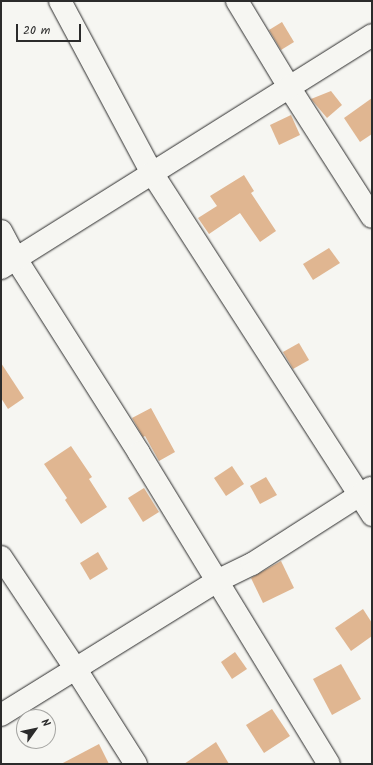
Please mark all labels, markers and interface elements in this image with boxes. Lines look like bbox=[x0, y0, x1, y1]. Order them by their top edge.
scale bar bbox=[18, 16, 83, 42]
text: 20 m bbox=[23, 21, 50, 40]
north arrow bbox=[16, 709, 56, 749]
text: N bbox=[36, 715, 55, 731]

